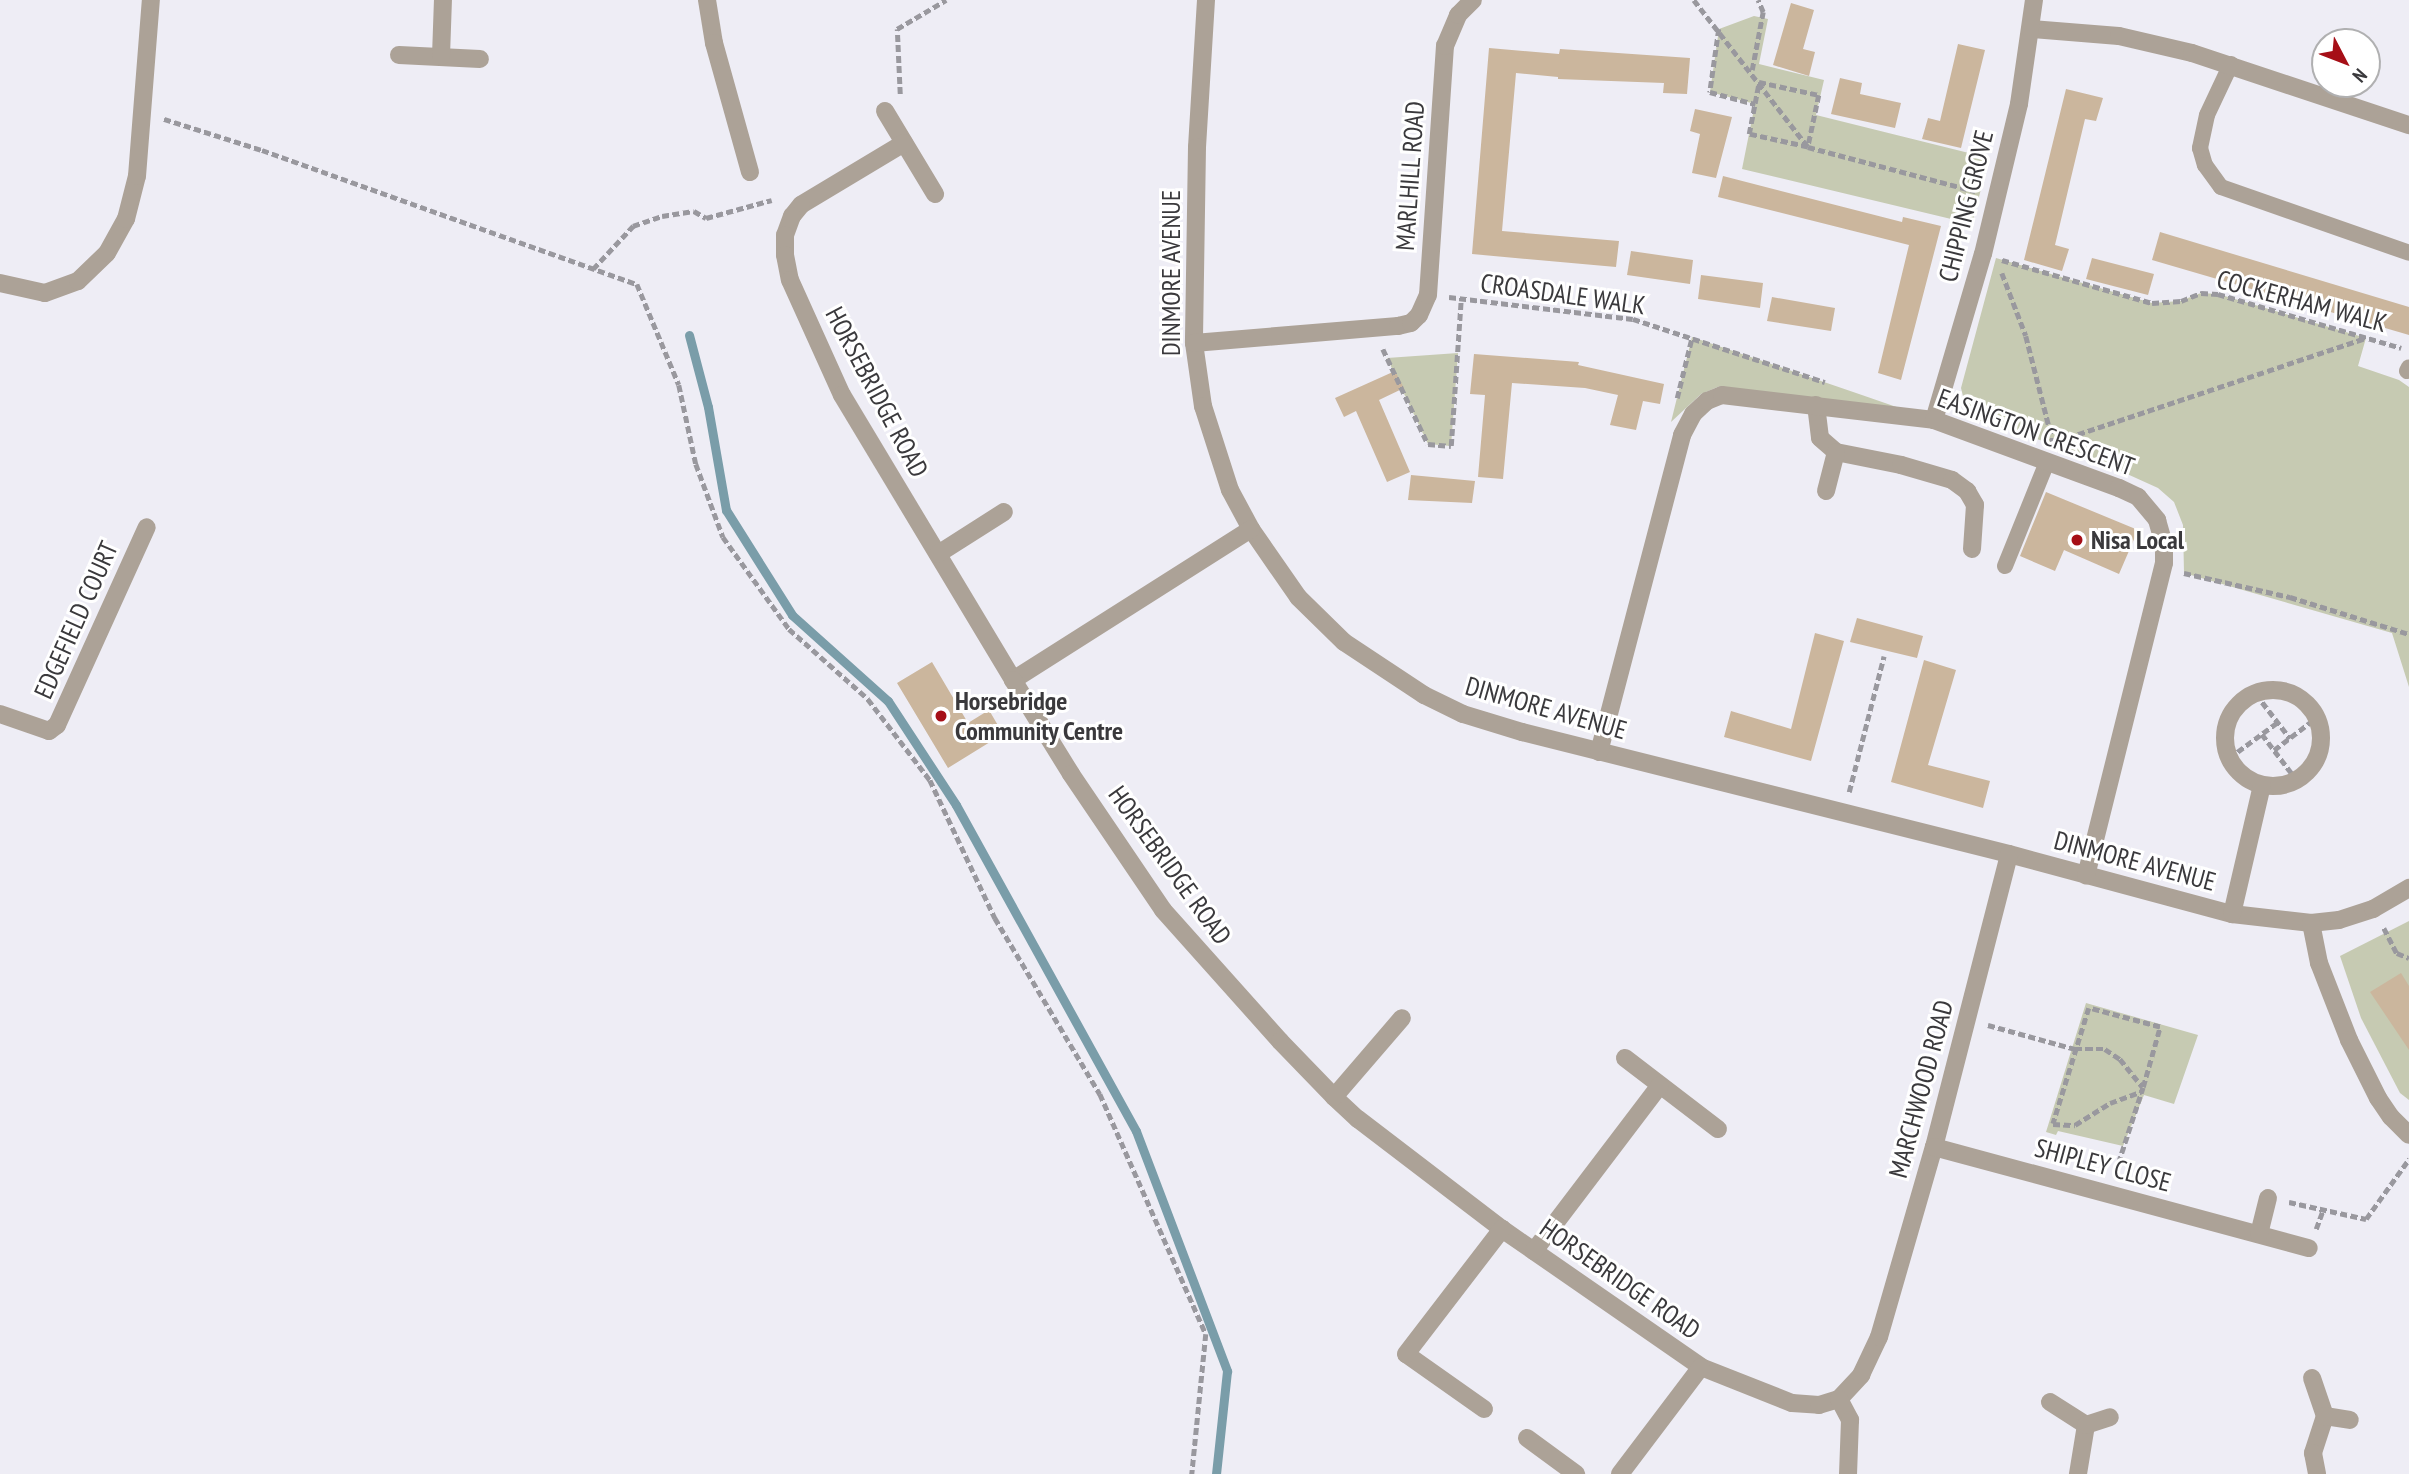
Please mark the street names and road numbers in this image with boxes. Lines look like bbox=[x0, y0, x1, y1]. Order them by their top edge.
street label: MARLHILL ROAD bbox=[1389, 100, 1431, 252]
street label: CHIPPING GROVE bbox=[1932, 127, 2000, 285]
street label: DINMORE AVENUE bbox=[1155, 190, 1187, 356]
street label: COCKERHAM WALK bbox=[2213, 263, 2391, 339]
street label: CROASDALE WALK bbox=[1478, 267, 1648, 321]
street label: HORSEBRIDGE ROAD bbox=[819, 302, 935, 482]
street label: EASINGTON CRESCENT bbox=[1933, 382, 2139, 482]
street label: EDGEFIELD COURT bbox=[27, 537, 125, 703]
street label: DINMORE AVENUE bbox=[1462, 670, 1630, 746]
street label: HORSEBRIDGE ROAD bbox=[1102, 780, 1238, 950]
street label: DINMORE AVENUE bbox=[2050, 824, 2220, 898]
street label: MARCHWOOD ROAD bbox=[1882, 997, 1960, 1181]
street label: SHIPLEY CLOSE bbox=[2031, 1132, 2175, 1198]
street label: HORSEBRIDGE ROAD bbox=[1534, 1212, 1706, 1346]

